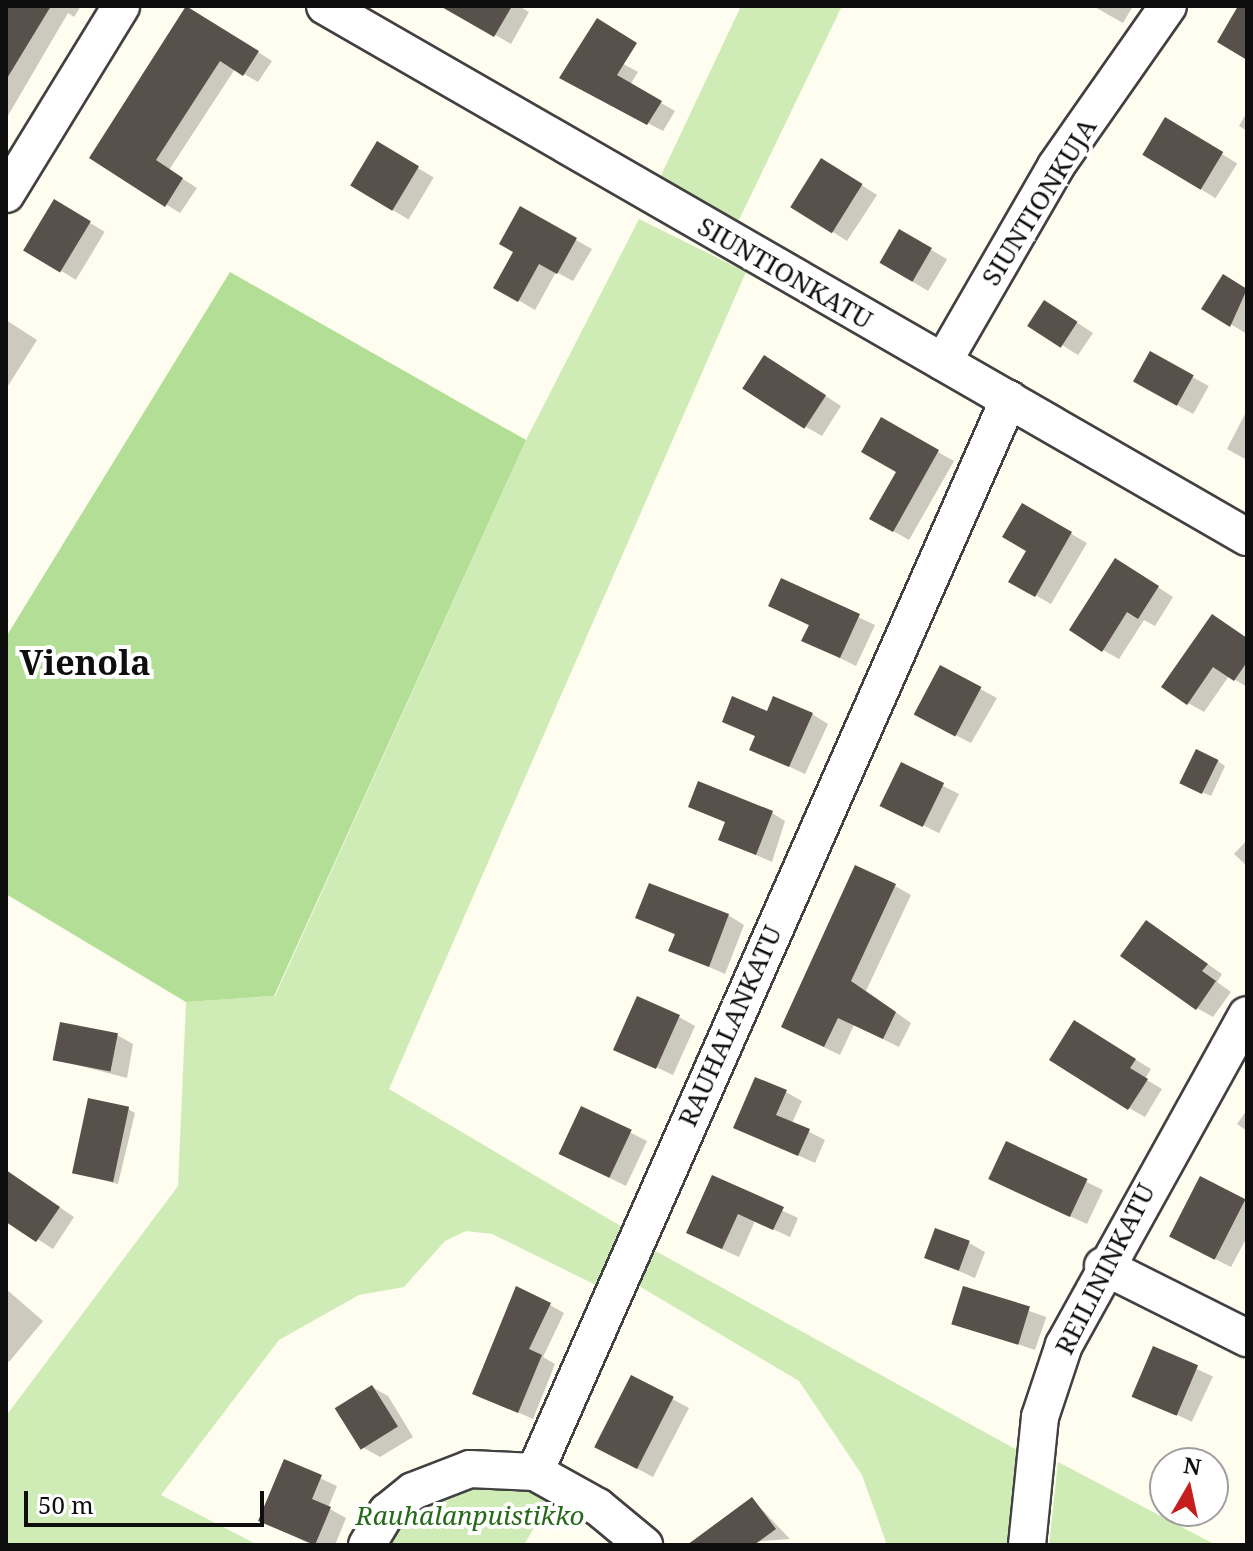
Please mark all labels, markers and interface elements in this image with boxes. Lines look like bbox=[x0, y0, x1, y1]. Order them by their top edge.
street label: SIUNTIONKUJA bbox=[975, 113, 1103, 291]
street label: SIUNTIONKATU bbox=[692, 210, 878, 336]
district label: Vienola bbox=[19, 643, 151, 683]
street label: RAUHALANKATU bbox=[672, 921, 788, 1131]
street label: REILININKATU bbox=[1049, 1178, 1161, 1360]
north arrow bbox=[1149, 1447, 1229, 1527]
text: N bbox=[1182, 1449, 1203, 1481]
scale bar bbox=[28, 1475, 268, 1525]
text: 50 m bbox=[38, 1488, 94, 1521]
park label: Rauhalanpuistikko bbox=[355, 1500, 585, 1532]

